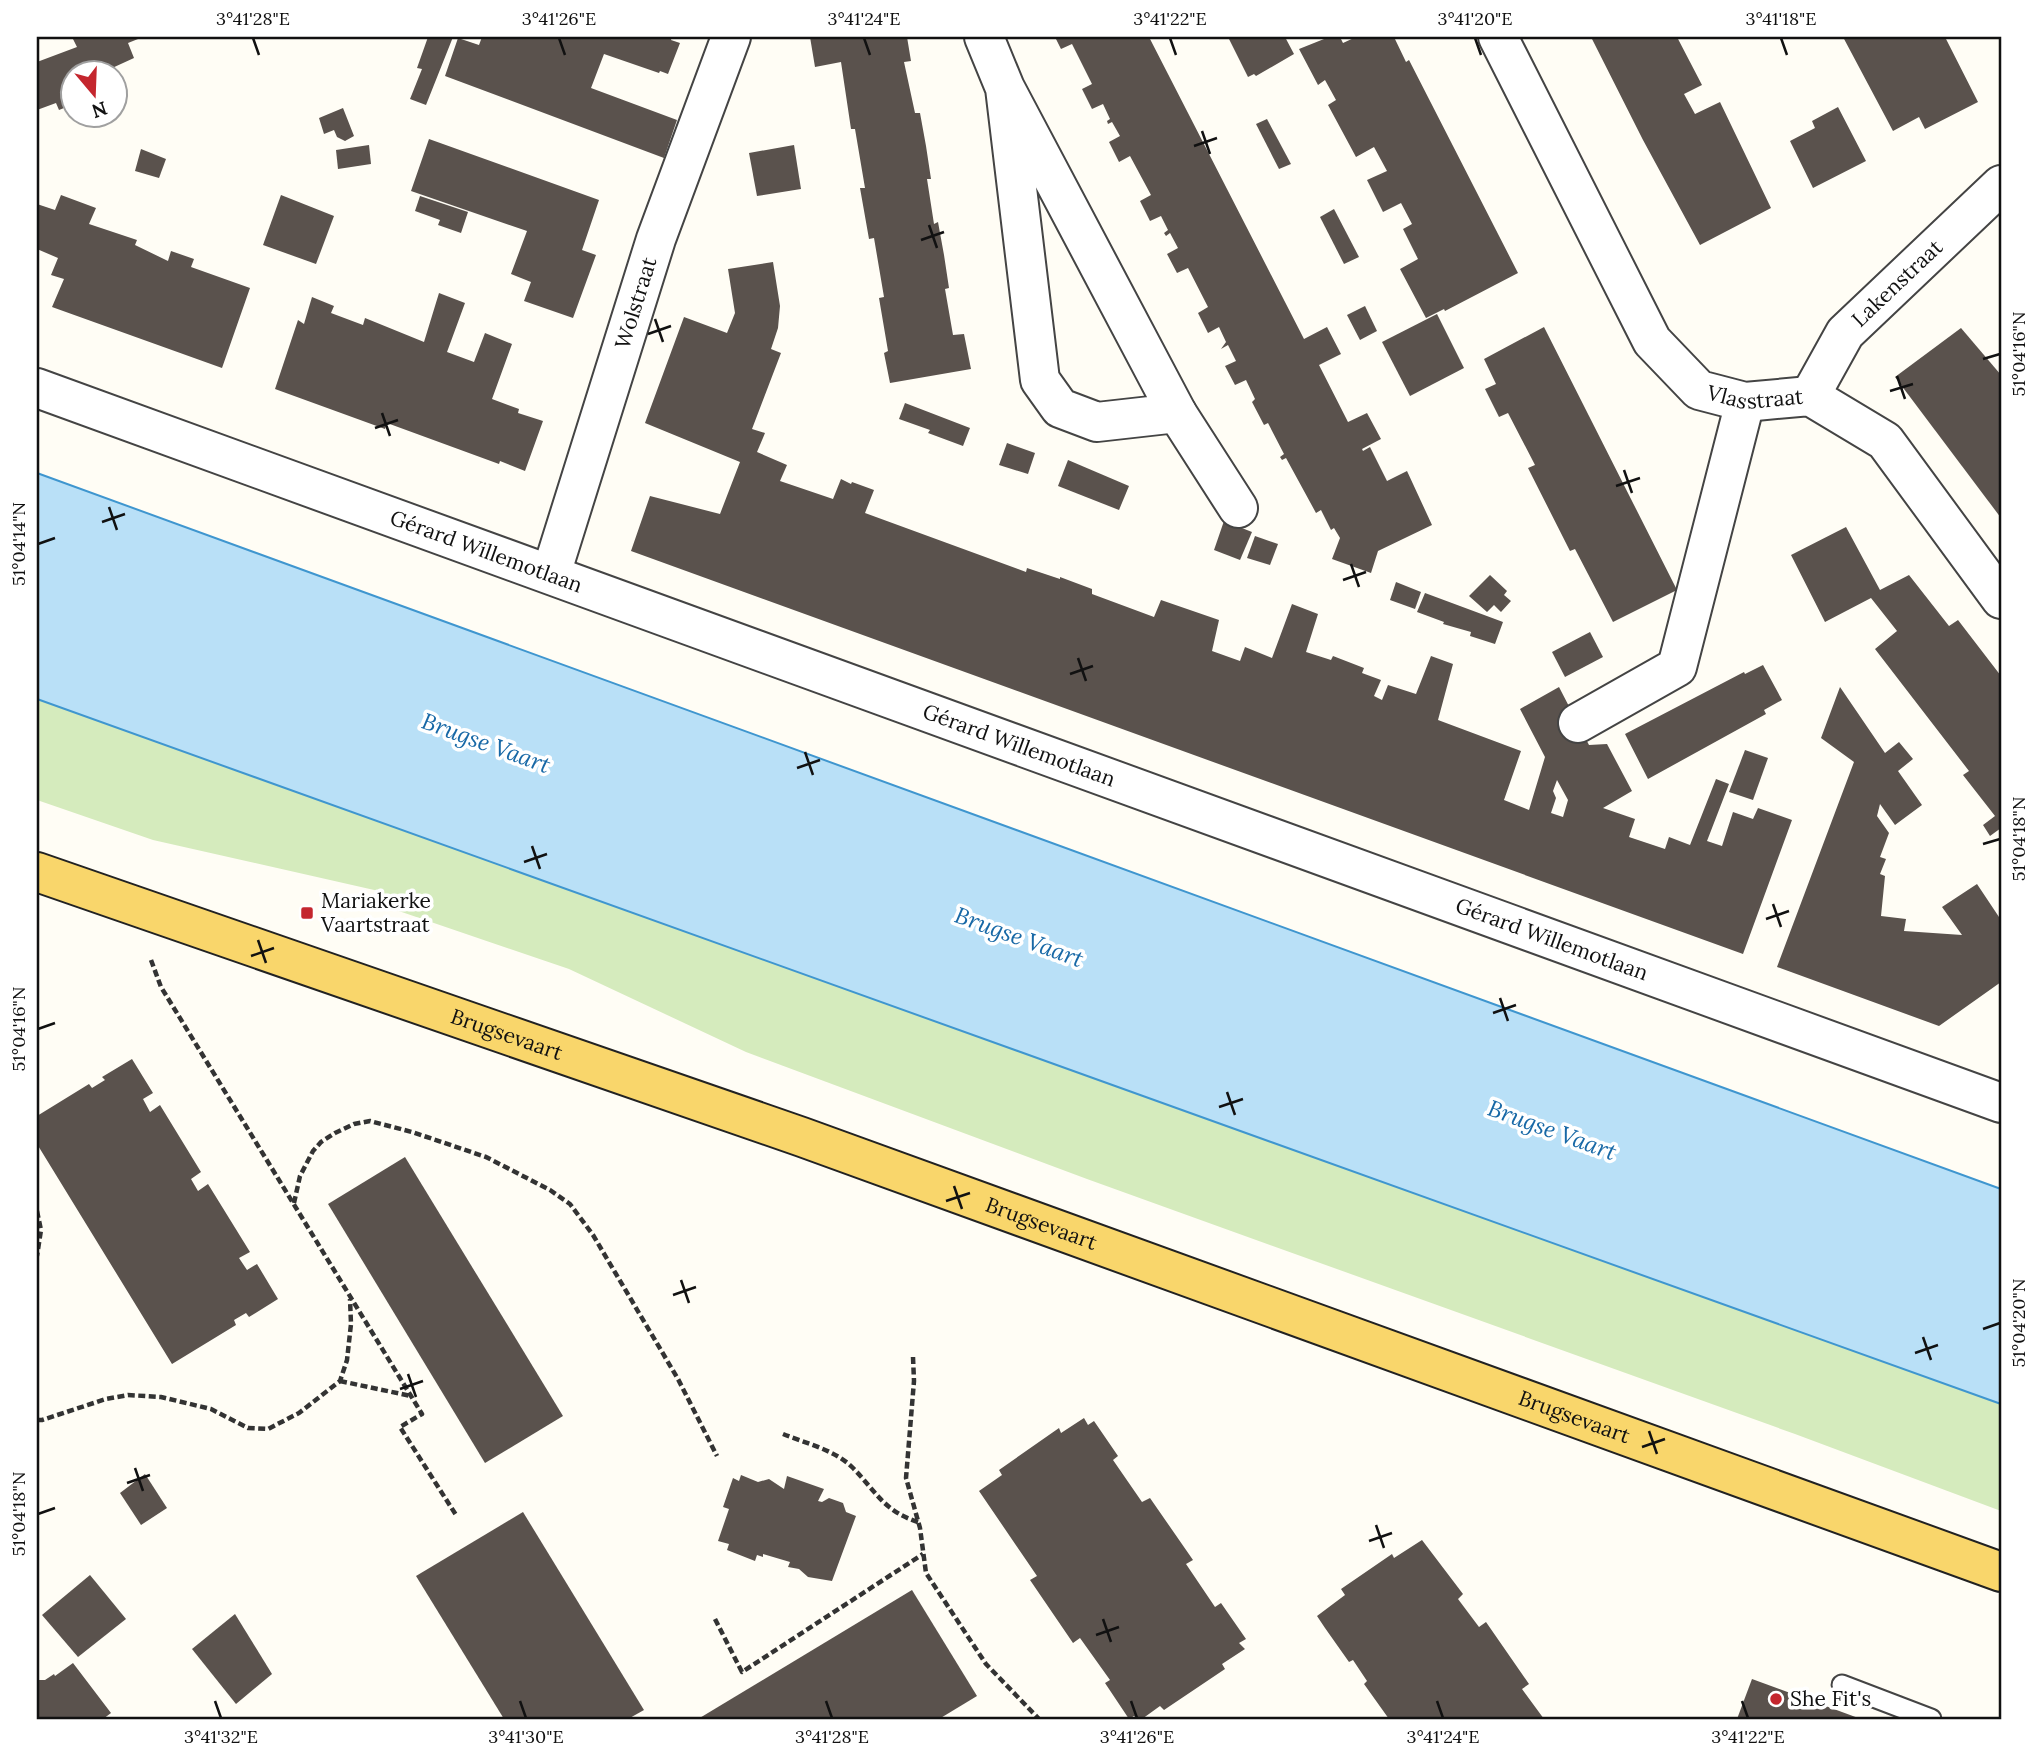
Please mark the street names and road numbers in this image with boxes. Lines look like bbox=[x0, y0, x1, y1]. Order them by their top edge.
street label: Lakenstraat bbox=[1846, 233, 1949, 333]
street label: Wolstraat bbox=[608, 253, 663, 352]
street label: Vlasstraat bbox=[1703, 378, 1805, 415]
street label: Gérard Willemotlaan bbox=[386, 504, 587, 599]
street label: Gérard Willemotlaan bbox=[919, 698, 1119, 792]
street label: Gérard Willemotlaan bbox=[1452, 892, 1652, 986]
street label: Brugsevaart bbox=[447, 1002, 567, 1066]
street label: Brugsevaart bbox=[982, 1191, 1102, 1256]
street label: Brugsevaart bbox=[1515, 1384, 1635, 1450]

